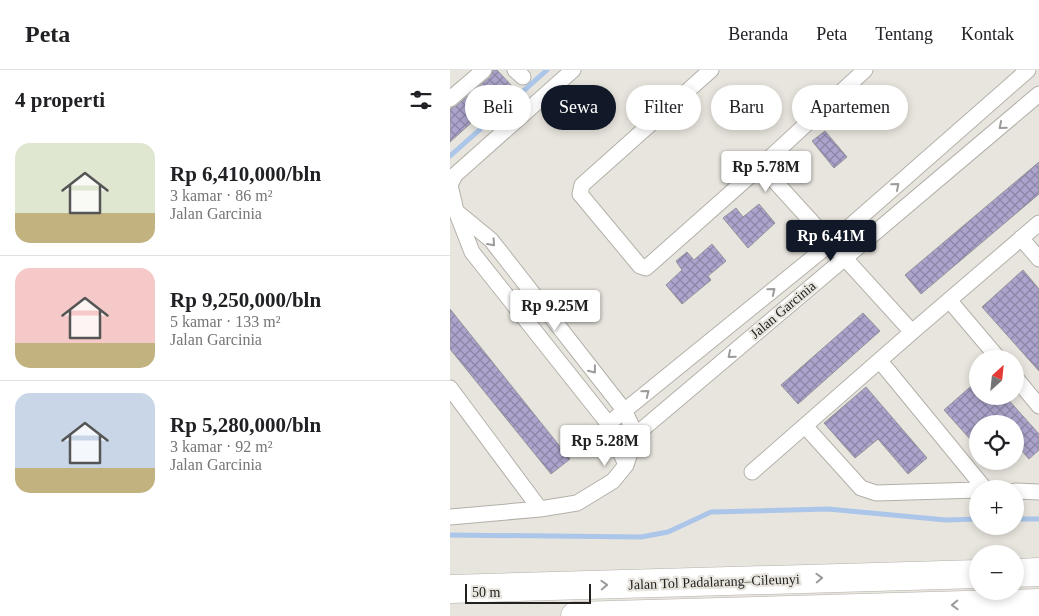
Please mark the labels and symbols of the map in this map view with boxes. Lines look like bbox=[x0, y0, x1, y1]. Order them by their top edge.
one-way arrow bbox=[998, 120, 1007, 129]
pin: Rp 5.78M bbox=[714, 150, 818, 193]
one-way arrow bbox=[891, 183, 900, 192]
pin: Rp 6.41M bbox=[779, 220, 883, 262]
one-way arrow bbox=[486, 237, 495, 246]
street label: Jalan Garcinia bbox=[747, 278, 819, 342]
one-way arrow bbox=[766, 288, 775, 296]
pin: Rp 9.25M bbox=[503, 290, 607, 332]
one-way arrow bbox=[728, 349, 737, 358]
north arrow bbox=[969, 350, 1024, 405]
one-way arrow bbox=[587, 364, 596, 374]
one-way arrow bbox=[640, 390, 649, 399]
pin: Rp 5.28M bbox=[553, 424, 657, 467]
street label: Jalan Tol Padalarang–Cileunyi bbox=[628, 572, 800, 592]
one-way arrow bbox=[815, 573, 823, 584]
one-way arrow bbox=[600, 579, 608, 590]
scale bar bbox=[465, 581, 591, 604]
one-way arrow bbox=[951, 600, 959, 611]

